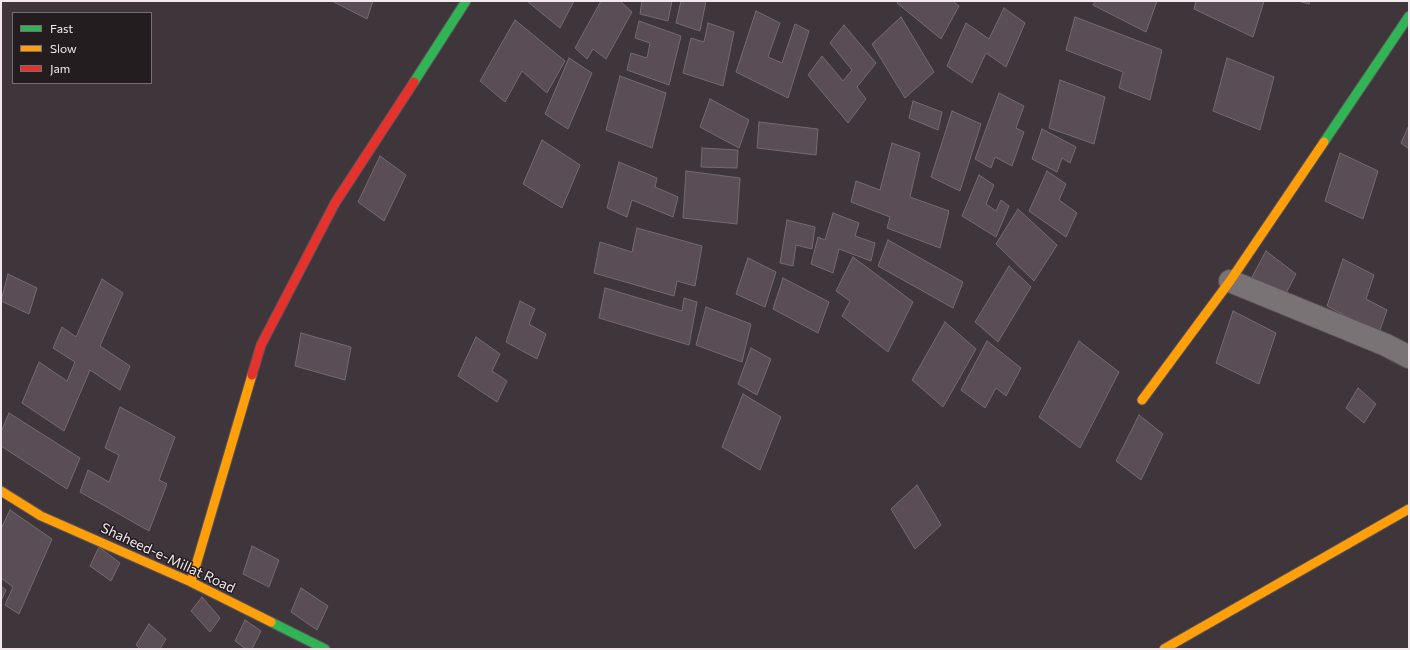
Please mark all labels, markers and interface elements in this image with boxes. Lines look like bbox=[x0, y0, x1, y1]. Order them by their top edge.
legend bbox=[12, 12, 152, 84]
text: Fast bbox=[50, 21, 73, 35]
text: Slow bbox=[50, 41, 77, 55]
text: Jam bbox=[50, 61, 70, 75]
street label: Shaheed-e-Millat Road bbox=[98, 520, 238, 596]

